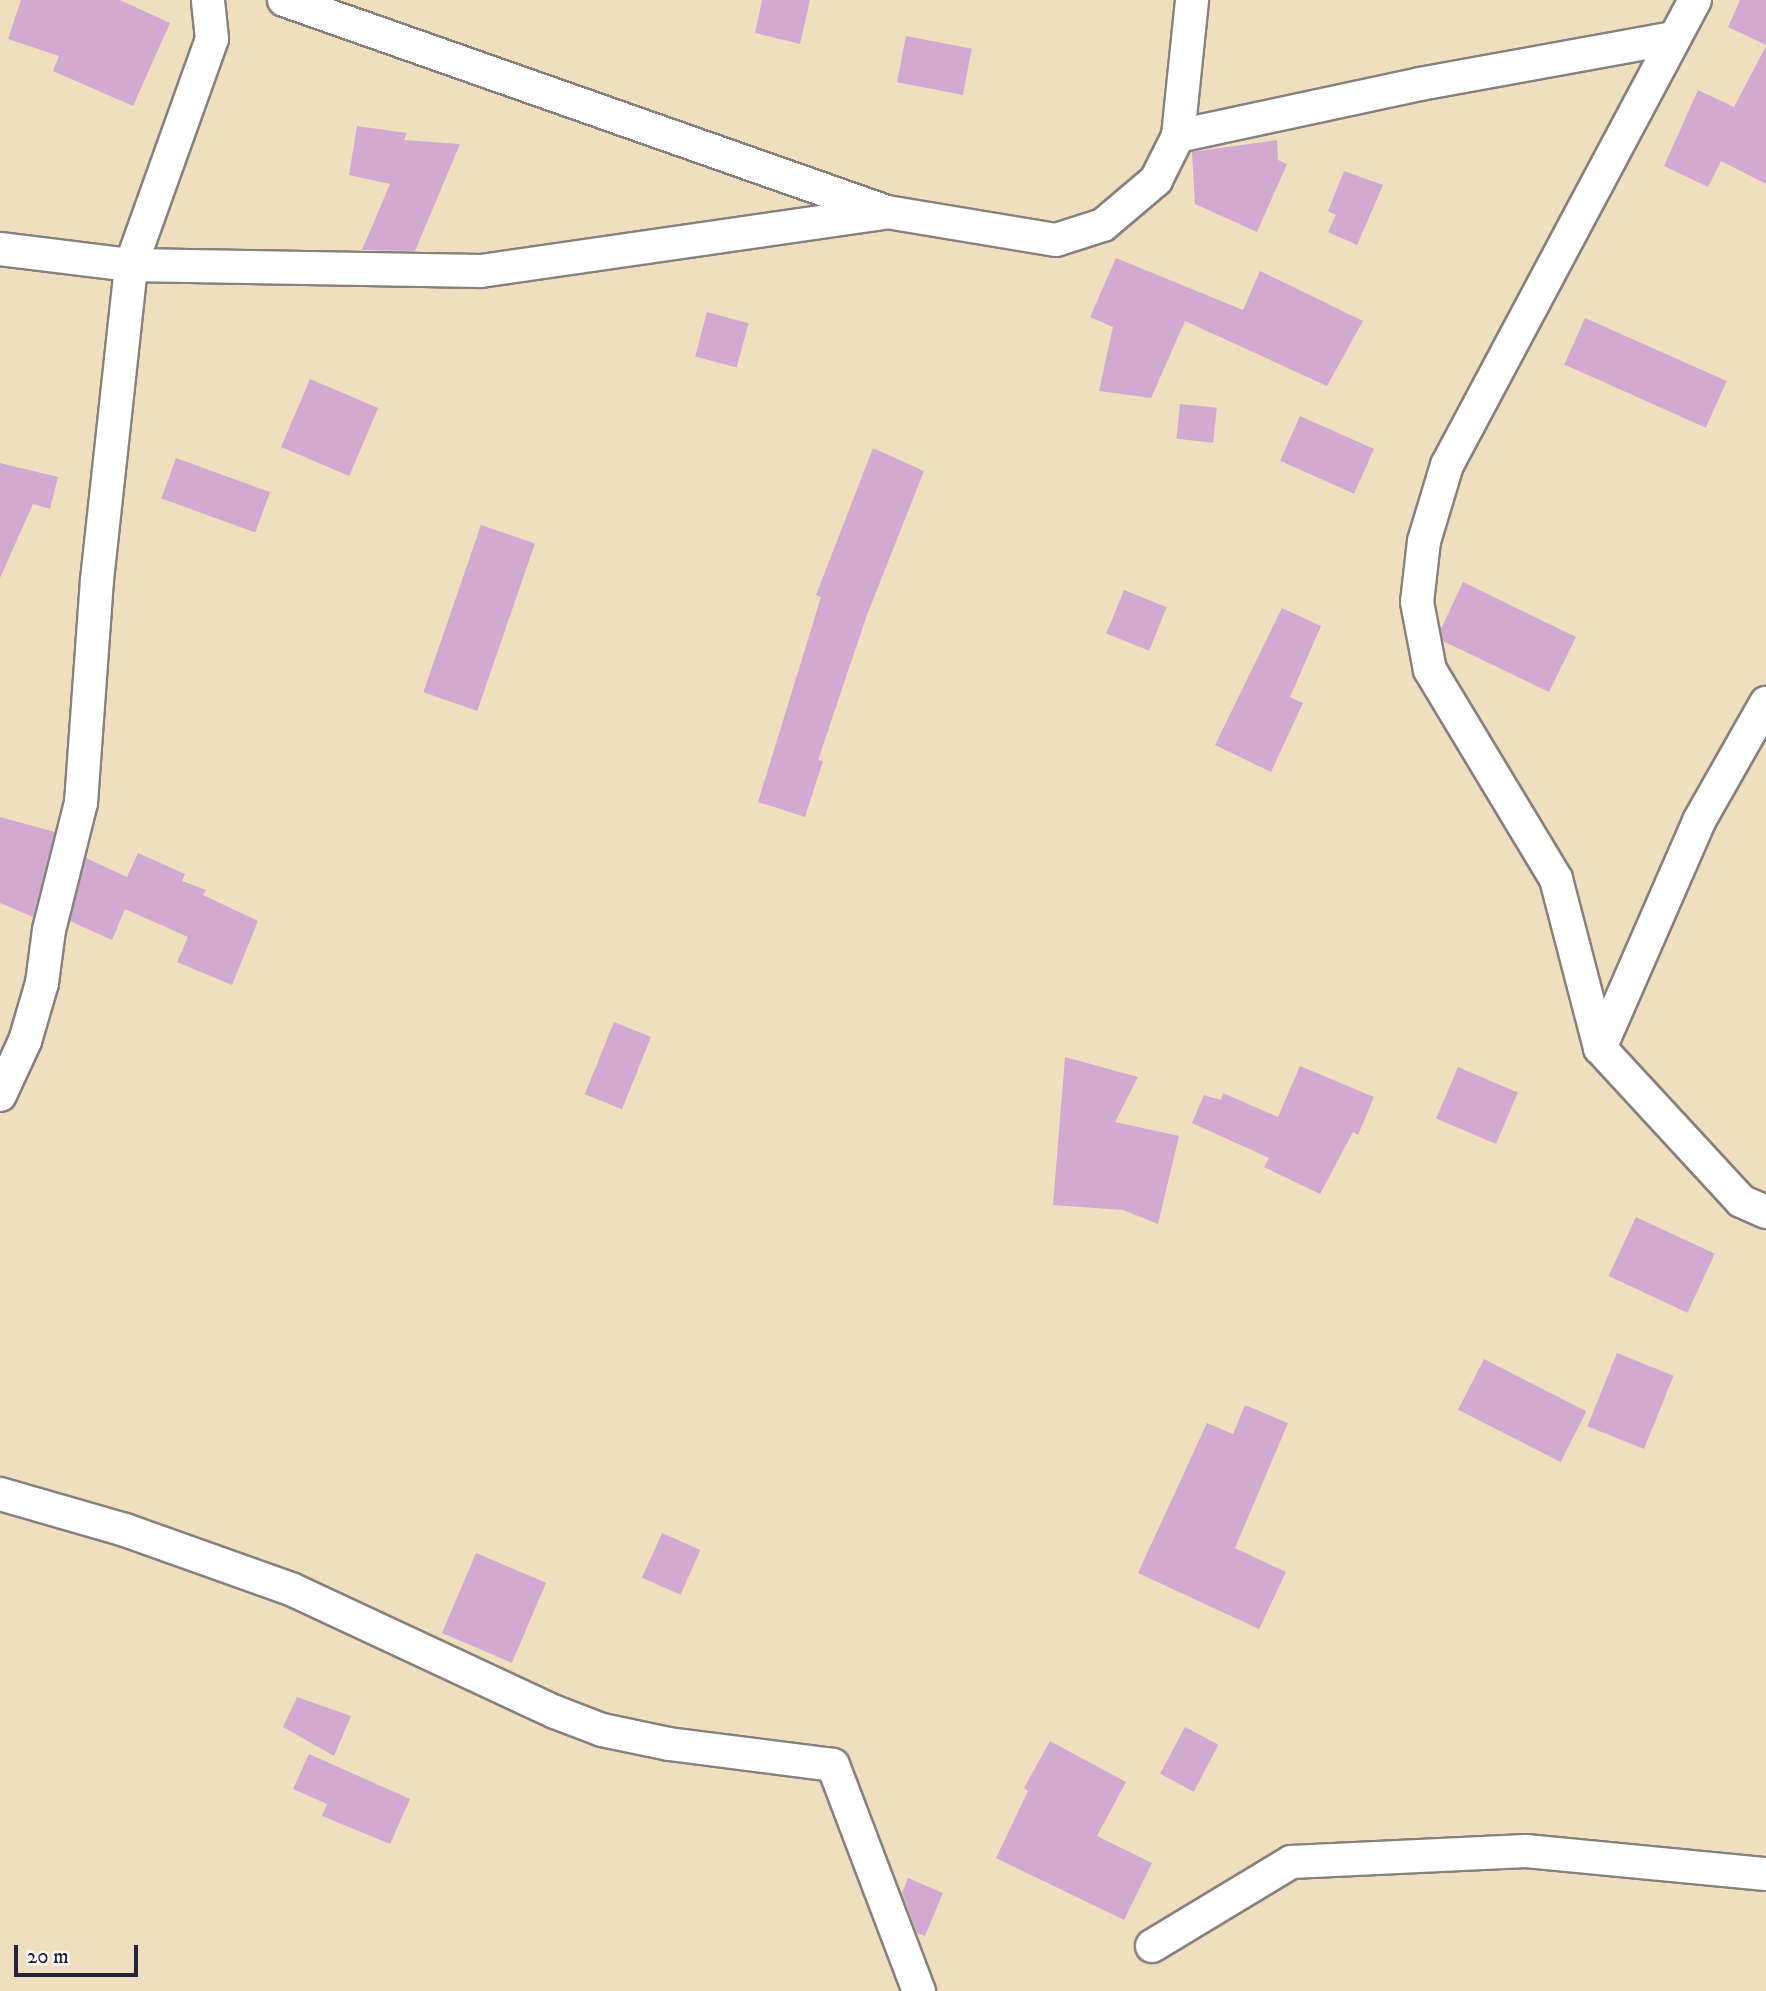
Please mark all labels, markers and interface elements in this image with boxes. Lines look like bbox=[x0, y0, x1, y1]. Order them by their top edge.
scale bar bbox=[18, 1932, 142, 1976]
text: 20 m bbox=[27, 1944, 69, 1970]

